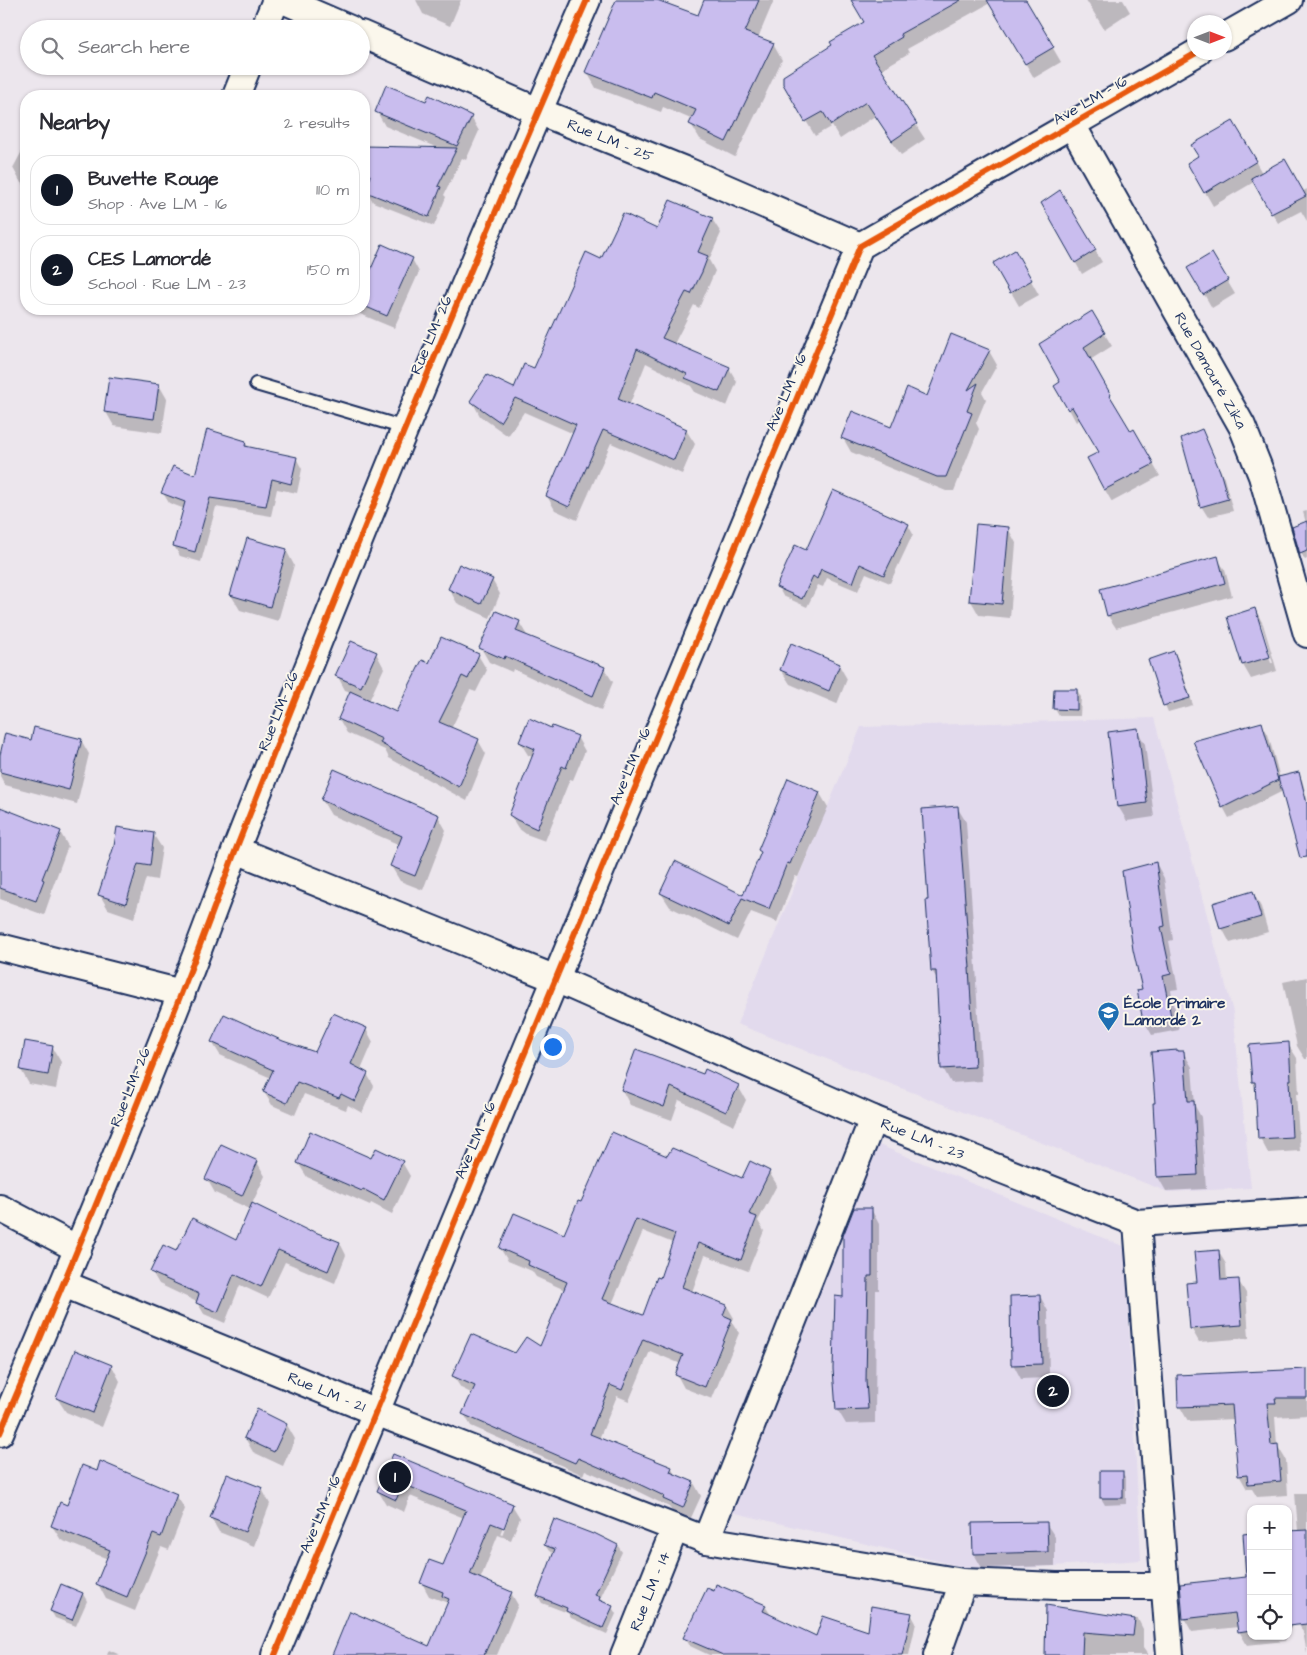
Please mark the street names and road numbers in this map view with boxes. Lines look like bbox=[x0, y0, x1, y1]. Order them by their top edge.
street label: Ave LM - 16 bbox=[1049, 70, 1132, 130]
street label: Rue LM - 25 bbox=[564, 114, 657, 168]
street label: Rue LM- 26 bbox=[405, 292, 458, 378]
street label: Rue Damouré Zika bbox=[1169, 309, 1252, 433]
street label: Ave LM - 16 bbox=[761, 350, 812, 434]
street label: Rue LM- 26 bbox=[253, 668, 304, 754]
street label: Ave LM - 16 bbox=[605, 724, 656, 808]
street label: Rue LM- 26 bbox=[105, 1044, 156, 1130]
street label: Ave LM - 16 bbox=[450, 1098, 501, 1182]
street label: Rue LM - 23 bbox=[878, 1113, 968, 1165]
street label: Rue LM - 21 bbox=[284, 1367, 369, 1418]
street label: Ave LM - 16 bbox=[295, 1472, 346, 1556]
street label: Rue LM - 14 bbox=[625, 1548, 676, 1634]

